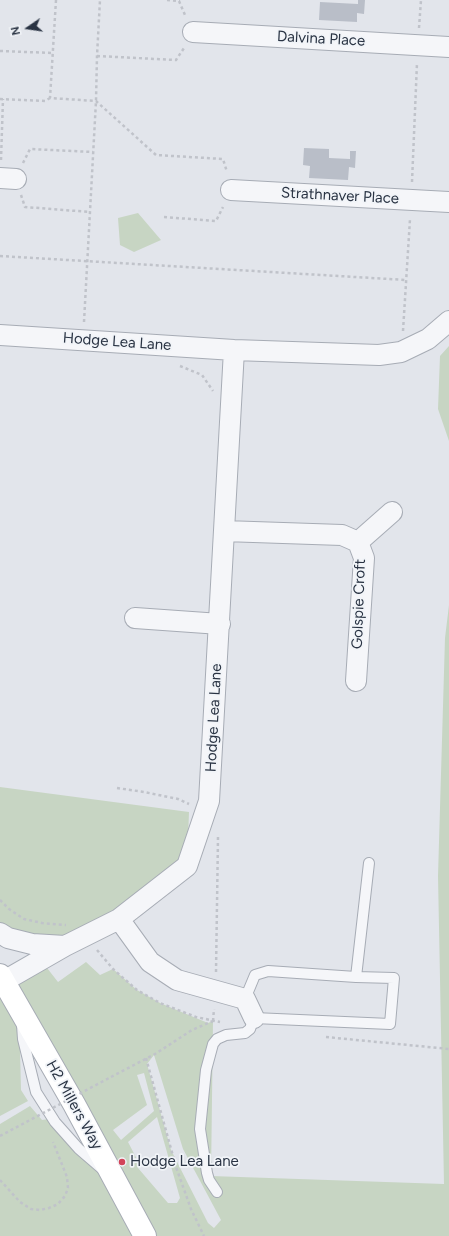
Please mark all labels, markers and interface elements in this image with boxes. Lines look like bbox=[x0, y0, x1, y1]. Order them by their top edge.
north arrow bbox=[8, 8, 48, 48]
text: N bbox=[9, 25, 23, 36]
street label: Dalvina Place bbox=[276, 28, 366, 50]
street label: Strathnaver Place bbox=[281, 184, 399, 208]
street label: Hodge Lea Lane bbox=[62, 329, 172, 355]
street label: Golspie Croft bbox=[348, 559, 370, 649]
street label: Hodge Lea Lane bbox=[202, 663, 226, 773]
street label: H2 Millers Way bbox=[42, 1057, 106, 1153]
place label: Hodge Lea Lane bbox=[130, 1153, 239, 1171]
marker: Hodge Lea Lane bbox=[117, 1157, 127, 1167]

